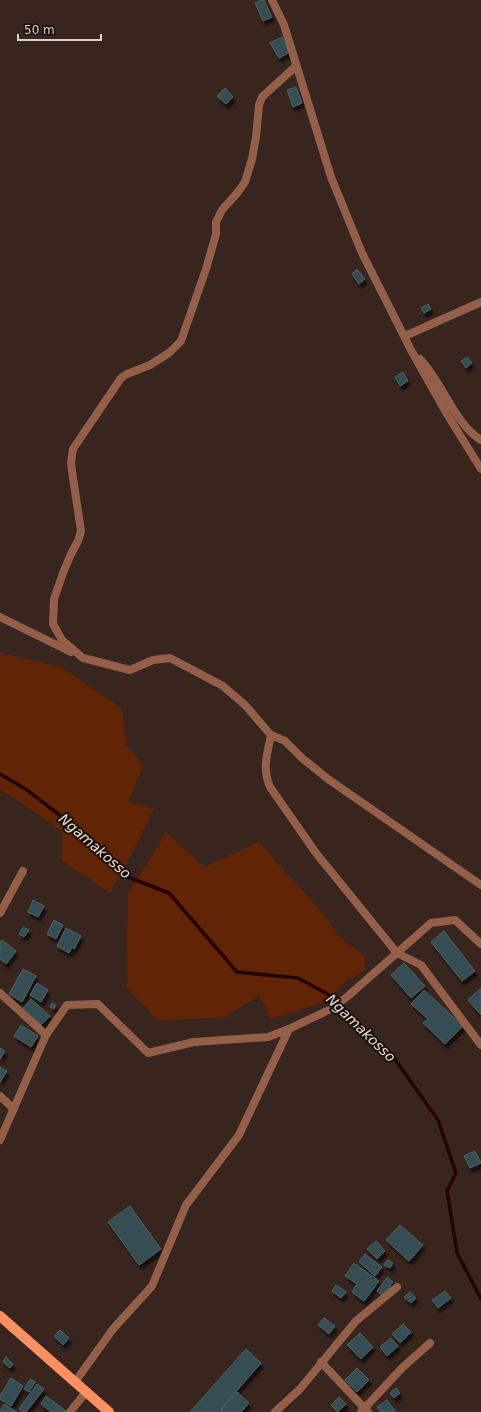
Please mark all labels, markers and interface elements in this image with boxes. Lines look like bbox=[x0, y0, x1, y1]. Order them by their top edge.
scale bar bbox=[18, 16, 101, 42]
text: 50 m bbox=[24, 23, 55, 37]
water label: Ngamakosso bbox=[56, 810, 134, 882]
water label: Ngamakosso bbox=[323, 991, 399, 1065]

